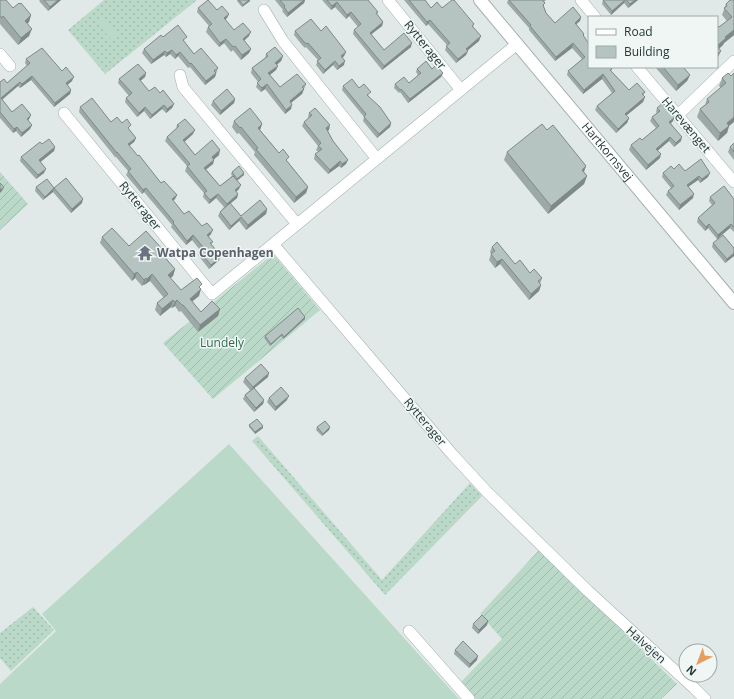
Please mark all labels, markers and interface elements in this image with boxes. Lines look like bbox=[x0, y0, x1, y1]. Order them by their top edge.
legend bbox=[588, 16, 718, 68]
street label: Rytterager bbox=[400, 17, 450, 73]
text: Road bbox=[624, 23, 653, 40]
text: Building bbox=[624, 43, 670, 60]
street label: Harevænget bbox=[658, 93, 715, 156]
street label: Hartkornsvej bbox=[578, 118, 637, 184]
street label: Rytterager bbox=[115, 178, 165, 234]
temple icon: Watpa Copenhagen bbox=[136, 244, 154, 262]
place label: Watpa Copenhagen bbox=[157, 244, 274, 261]
park label: Lundely bbox=[200, 334, 245, 351]
street label: Rytterager bbox=[400, 394, 451, 450]
street label: Halvejen bbox=[623, 622, 670, 667]
north arrow bbox=[678, 643, 718, 683]
text: N bbox=[683, 662, 699, 679]

